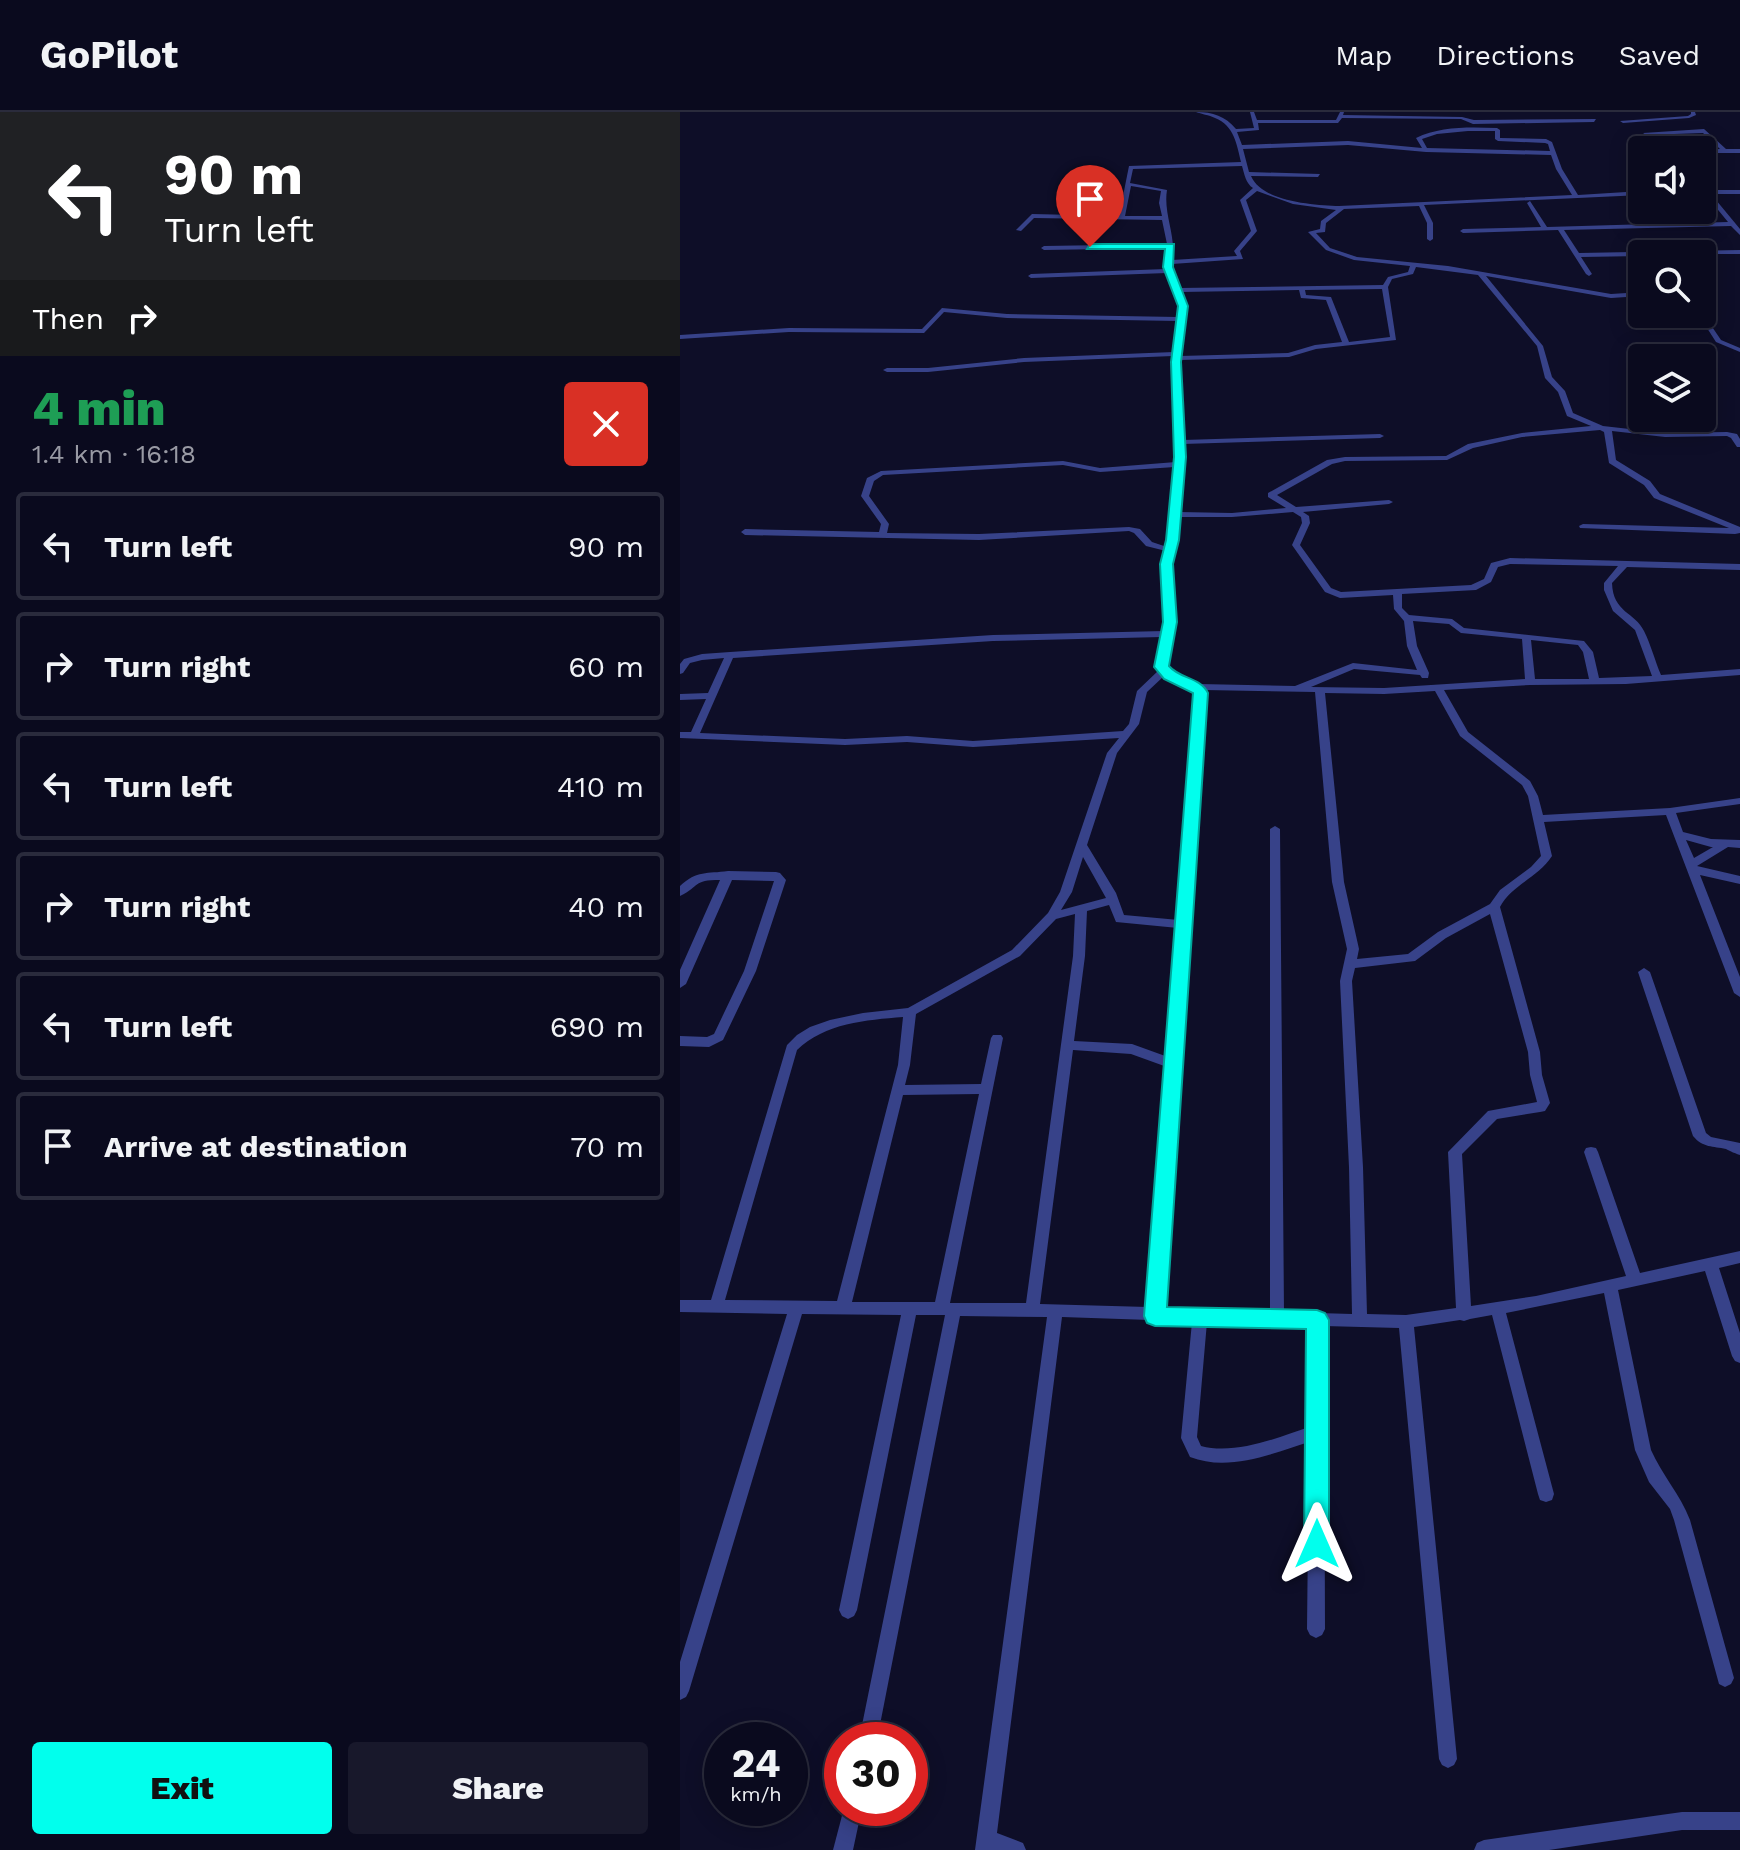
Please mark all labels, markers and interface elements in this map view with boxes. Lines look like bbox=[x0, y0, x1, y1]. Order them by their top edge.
text: GoPilot bbox=[40, 33, 178, 77]
text: Map bbox=[1335, 39, 1392, 72]
text: Directions bbox=[1436, 39, 1575, 72]
text: Saved bbox=[1619, 39, 1700, 72]
map controls bbox=[1628, 136, 1716, 432]
button: sound bbox=[1628, 136, 1716, 224]
text: 90 m bbox=[164, 142, 303, 208]
icon: left bbox=[32, 144, 136, 248]
pin bbox=[1056, 165, 1124, 247]
icon: arrive bbox=[1068, 177, 1112, 221]
text: Turn left bbox=[164, 209, 314, 251]
button: search bbox=[1628, 240, 1716, 328]
icon: right bbox=[120, 296, 164, 340]
text: Then bbox=[32, 301, 104, 336]
button: layers bbox=[1628, 344, 1716, 432]
text: 4 min bbox=[32, 380, 166, 437]
button: close bbox=[564, 382, 648, 466]
text: 1.4 km · 16:18 bbox=[32, 439, 196, 469]
icon: left bbox=[36, 524, 80, 568]
text: Turn left bbox=[104, 529, 232, 564]
text: 90 m bbox=[568, 529, 644, 564]
icon: right bbox=[36, 644, 80, 688]
text: Turn right bbox=[104, 649, 250, 684]
text: 60 m bbox=[568, 649, 644, 684]
icon: left bbox=[36, 764, 80, 808]
text: Turn left bbox=[104, 769, 232, 804]
text: 410 m bbox=[557, 769, 644, 804]
icon: right bbox=[36, 884, 80, 928]
text: Turn right bbox=[104, 889, 250, 924]
text: 40 m bbox=[568, 889, 644, 924]
icon: left bbox=[36, 1004, 80, 1048]
text: Turn left bbox=[104, 1009, 232, 1044]
text: 690 m bbox=[550, 1009, 644, 1044]
icon: arrive bbox=[36, 1124, 80, 1168]
text: Arrive at destination bbox=[104, 1129, 408, 1164]
text: 70 m bbox=[570, 1129, 644, 1164]
position arrow bbox=[1275, 1502, 1359, 1586]
speed limit sign: 30 bbox=[824, 1722, 928, 1826]
text: 24 bbox=[731, 1740, 781, 1787]
button: Exit bbox=[32, 1742, 332, 1834]
button: Share bbox=[348, 1742, 648, 1834]
text: km/h bbox=[730, 1782, 782, 1806]

